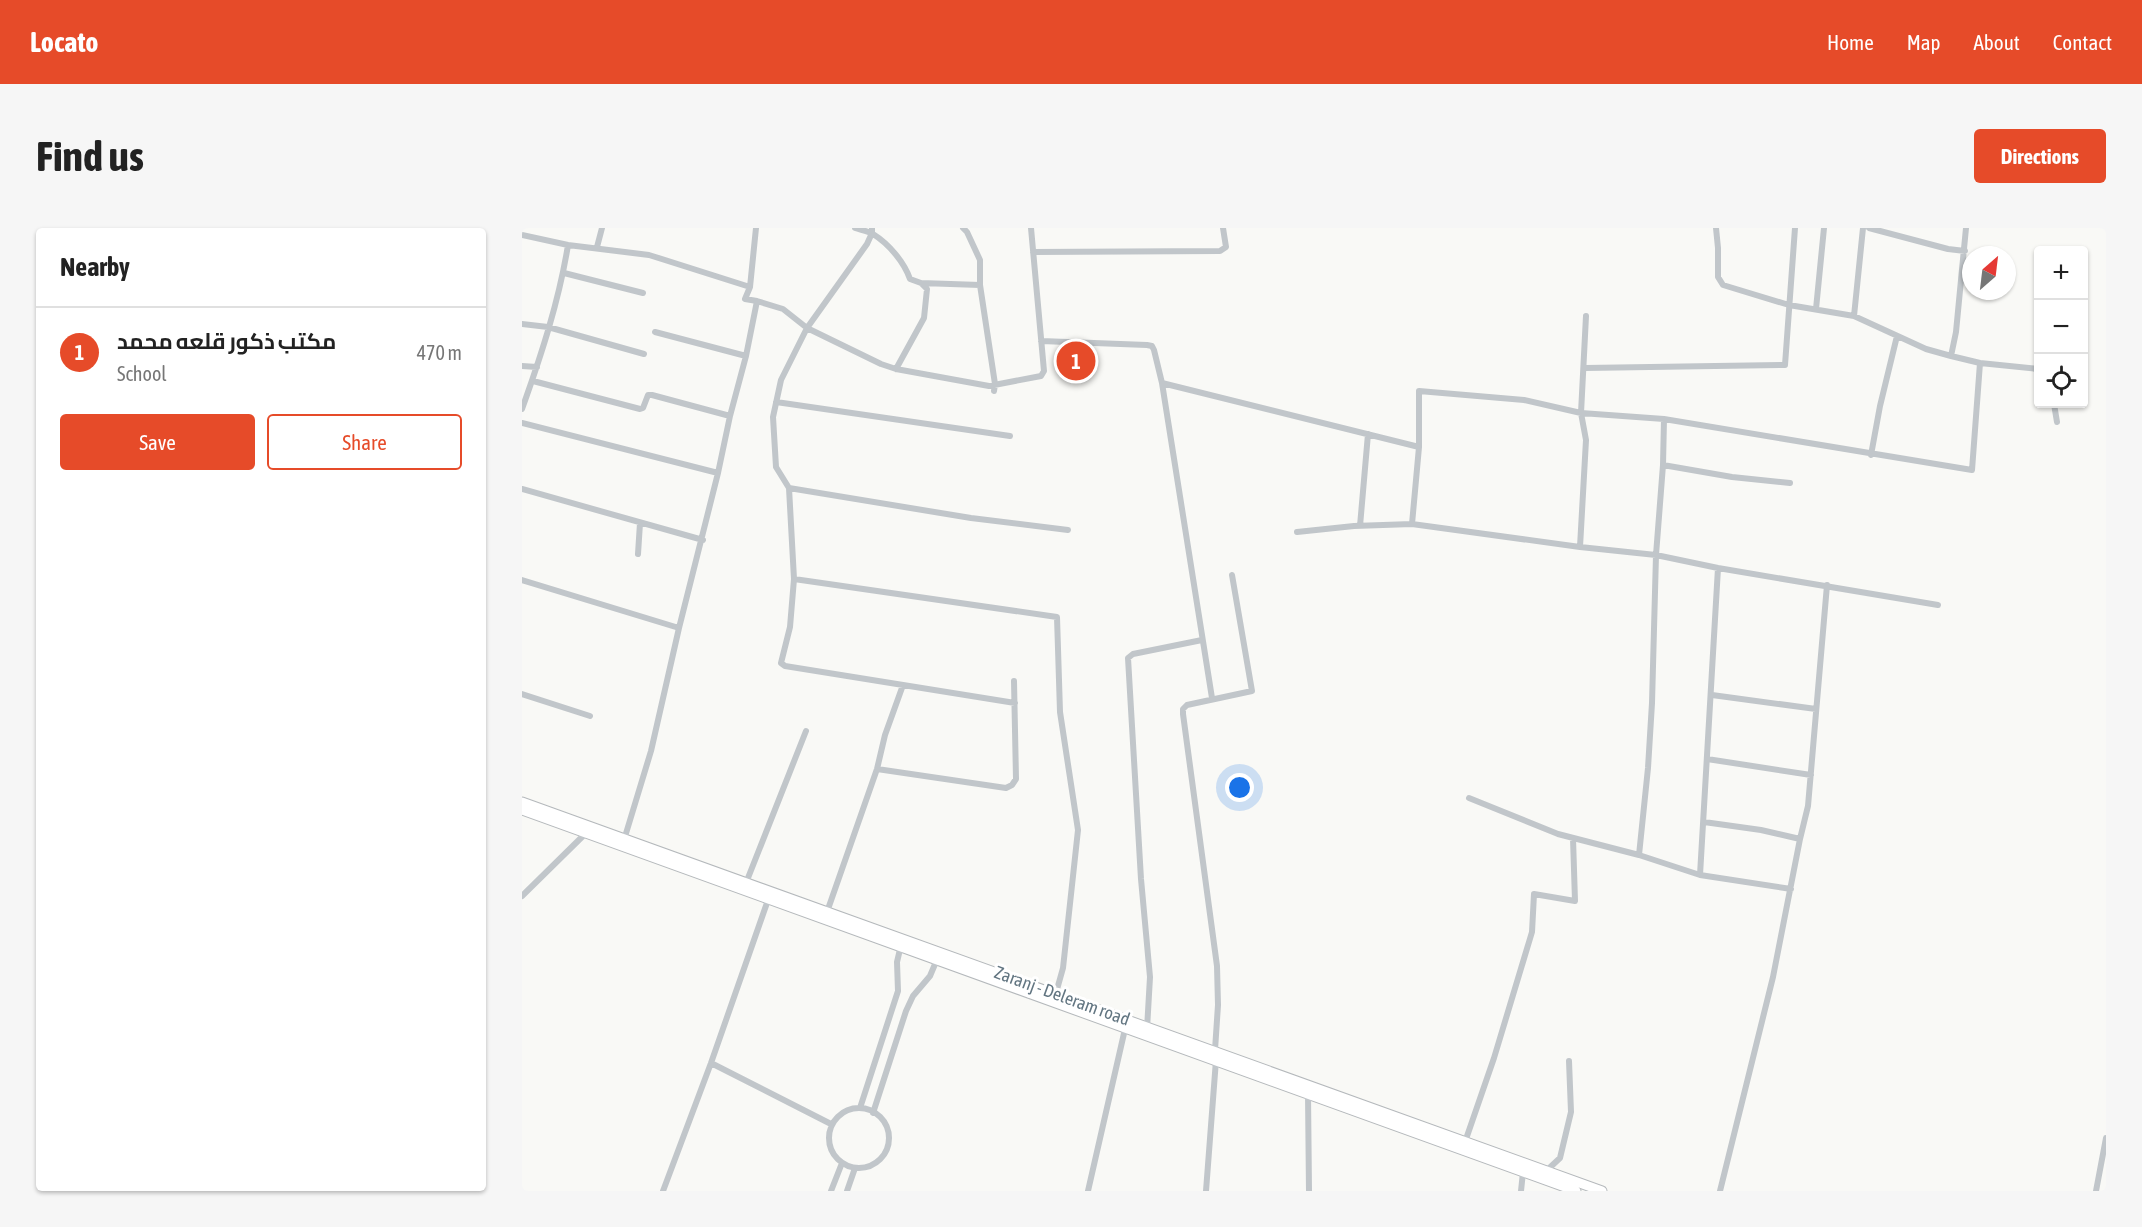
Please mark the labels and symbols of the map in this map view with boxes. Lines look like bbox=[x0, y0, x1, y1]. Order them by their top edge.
north arrow bbox=[1962, 246, 2016, 300]
pin: 1 bbox=[1056, 338, 1096, 384]
your location bbox=[1225, 773, 1254, 802]
street label: Zaranj - Deleram road bbox=[992, 961, 1133, 1030]

